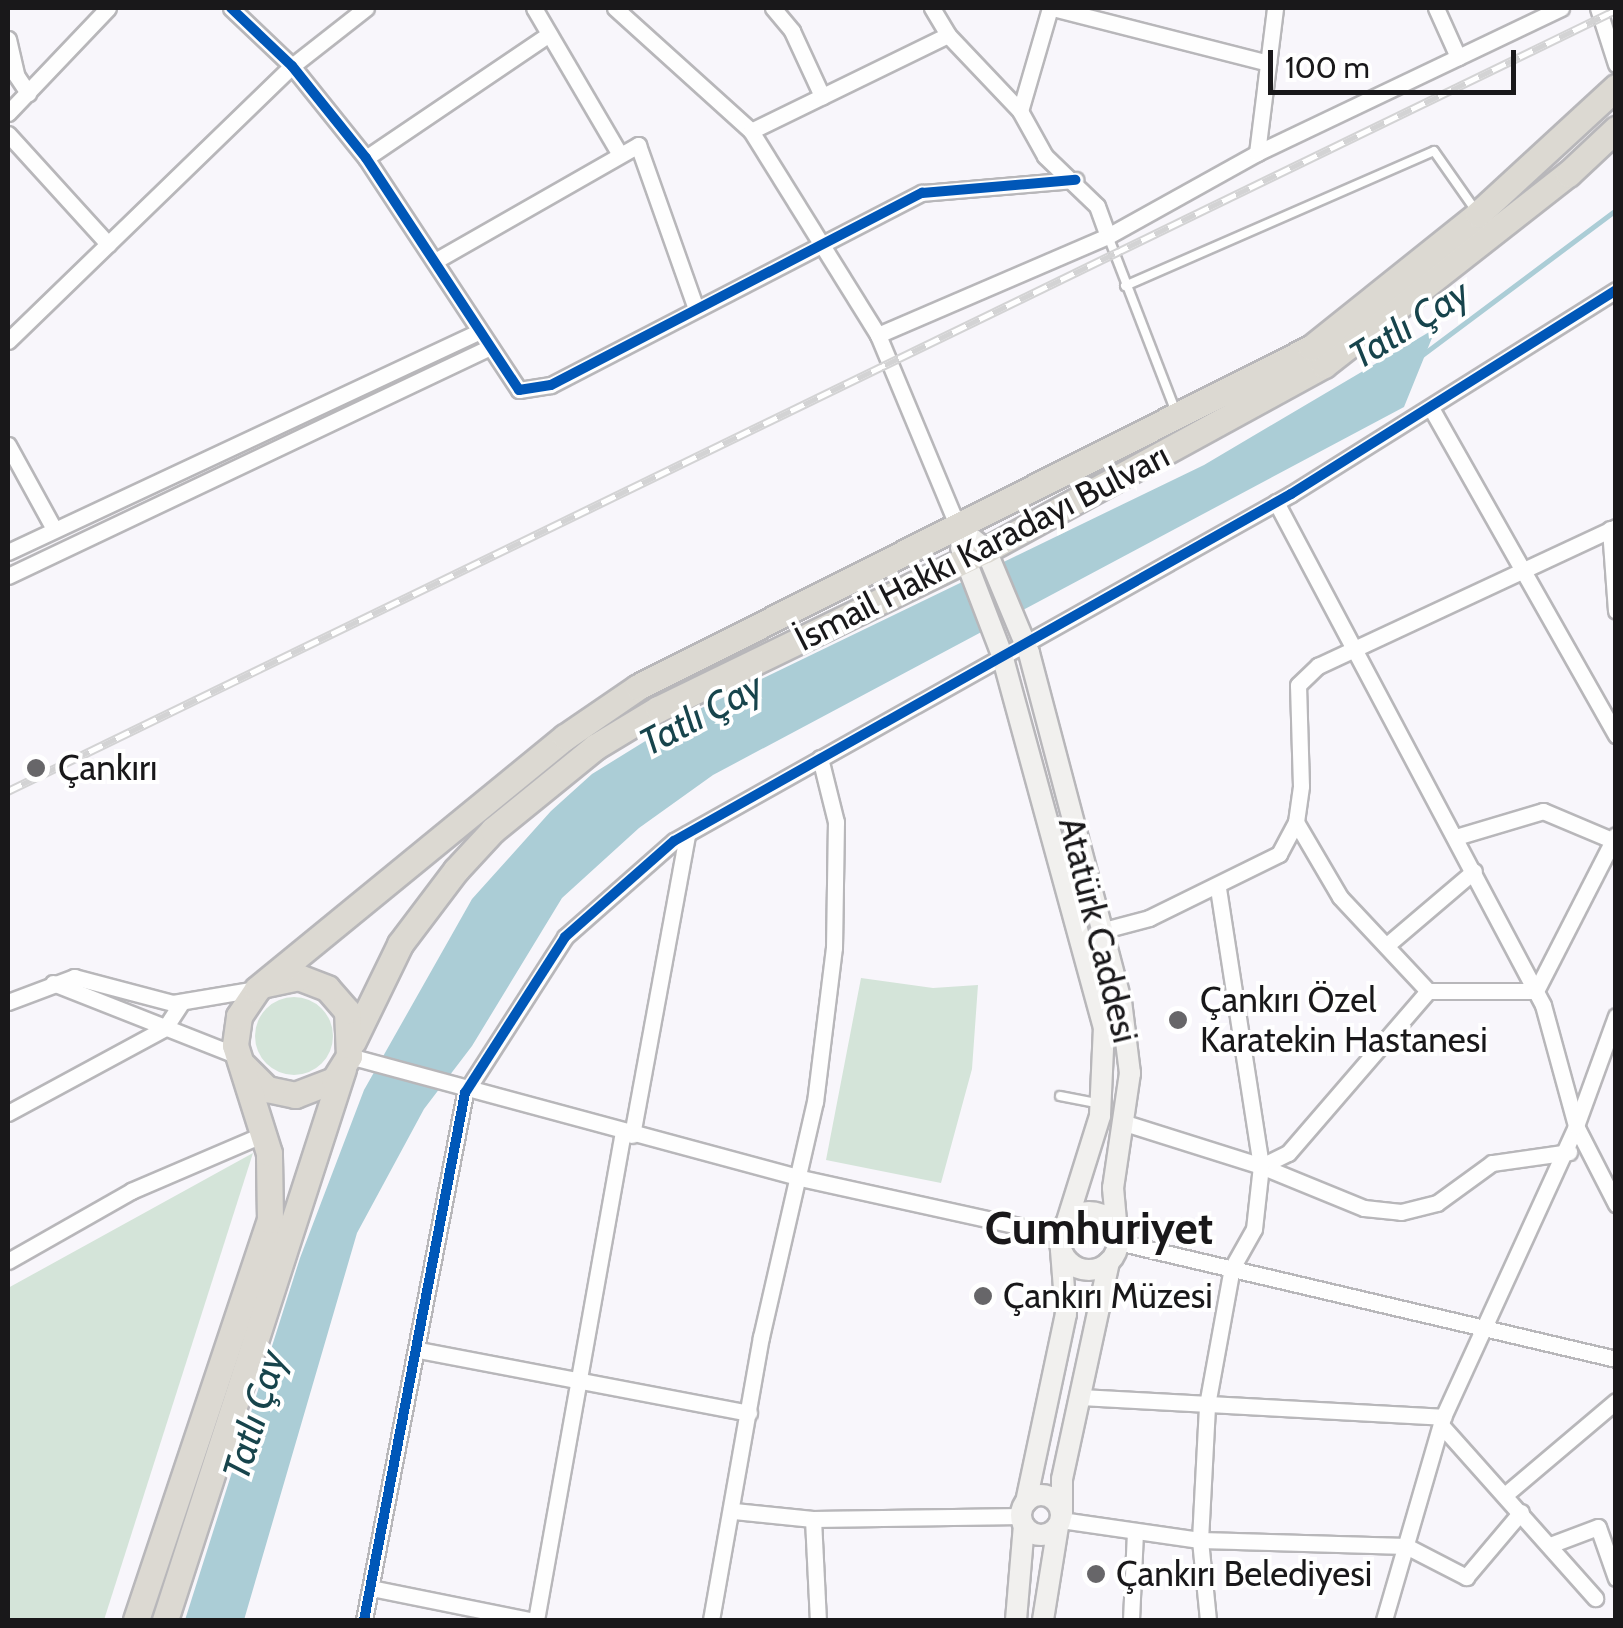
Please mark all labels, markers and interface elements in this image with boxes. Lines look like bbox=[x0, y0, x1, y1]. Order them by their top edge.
scale bar bbox=[1273, 30, 1520, 92]
text: 100 m bbox=[1285, 49, 1370, 86]
water label: Tatlı Çay bbox=[1341, 270, 1477, 378]
street label: İsmail Hakkı Karadayı Bulvarı bbox=[788, 434, 1176, 660]
water label: Tatlı Çay bbox=[632, 663, 770, 765]
place label: Çankırı bbox=[58, 747, 158, 789]
marker: Çankırı bbox=[23, 755, 49, 781]
street label: Atatürk Caddesi bbox=[1050, 813, 1146, 1047]
place label: Çankırı Özel Karatekin Hastanesi bbox=[1200, 979, 1488, 1061]
marker: Çankırı Özel Karatekin Hastanesi bbox=[1165, 1007, 1191, 1033]
district label: Cumhuriyet bbox=[985, 1202, 1213, 1256]
place label: Çankırı Müzesi bbox=[1003, 1275, 1213, 1317]
marker: Çankırı Müzesi bbox=[972, 1285, 994, 1307]
water label: Tatlı Çay bbox=[213, 1345, 295, 1485]
place label: Çankırı Belediyesi bbox=[1116, 1553, 1372, 1595]
marker: Çankırı Belediyesi bbox=[1085, 1563, 1107, 1585]

